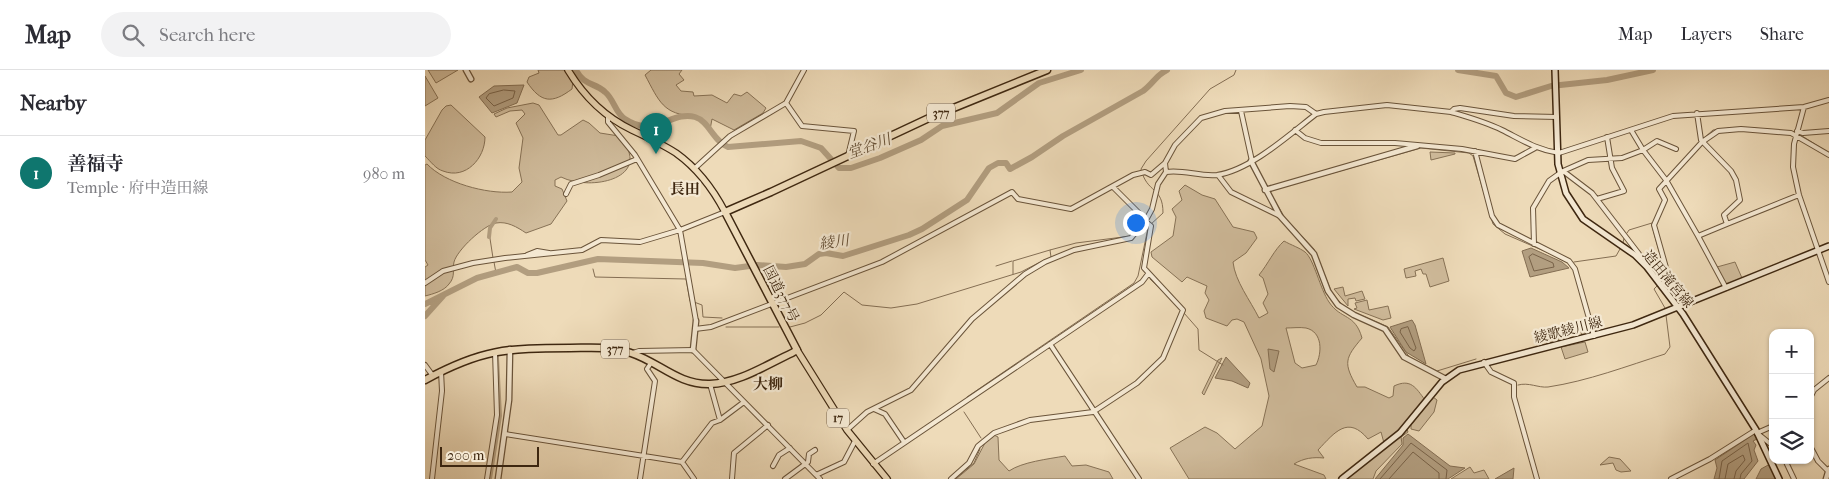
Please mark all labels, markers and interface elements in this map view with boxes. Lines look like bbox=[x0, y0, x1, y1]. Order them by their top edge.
search box bbox=[101, 12, 451, 57]
text: Map bbox=[25, 21, 71, 49]
icon: search bbox=[119, 21, 147, 49]
text: Search here bbox=[159, 24, 255, 46]
text: Map bbox=[1618, 24, 1652, 45]
text: Layers bbox=[1680, 24, 1732, 45]
text: Share bbox=[1760, 24, 1804, 45]
text: Nearby bbox=[20, 91, 86, 115]
road number: 377 bbox=[927, 104, 955, 122]
pin: 1 bbox=[640, 113, 672, 154]
water label: 堂谷川 bbox=[845, 129, 895, 162]
text: 善福寺 bbox=[67, 153, 124, 175]
text: 1 bbox=[33, 164, 39, 183]
text: 980 m bbox=[363, 164, 405, 183]
text: Temple · 府中造田線 bbox=[67, 178, 209, 197]
district label: 長田 bbox=[670, 180, 700, 198]
your location bbox=[1123, 210, 1149, 236]
water label: 綾川 bbox=[818, 231, 852, 253]
street label: 造田滝宮線 bbox=[1639, 247, 1697, 311]
street label: 国道377号 bbox=[760, 263, 802, 325]
street label: 綾歌綾川線 bbox=[1532, 313, 1604, 347]
map controls bbox=[1769, 329, 1814, 464]
button: + bbox=[1769, 329, 1814, 374]
road number: 377 bbox=[601, 340, 629, 358]
button: − bbox=[1769, 374, 1814, 419]
district label: 大柳 bbox=[753, 375, 783, 393]
road number: 17 bbox=[827, 408, 849, 428]
button: layers bbox=[1769, 419, 1814, 464]
scale bar bbox=[440, 444, 539, 467]
text: 200 m bbox=[447, 447, 484, 464]

